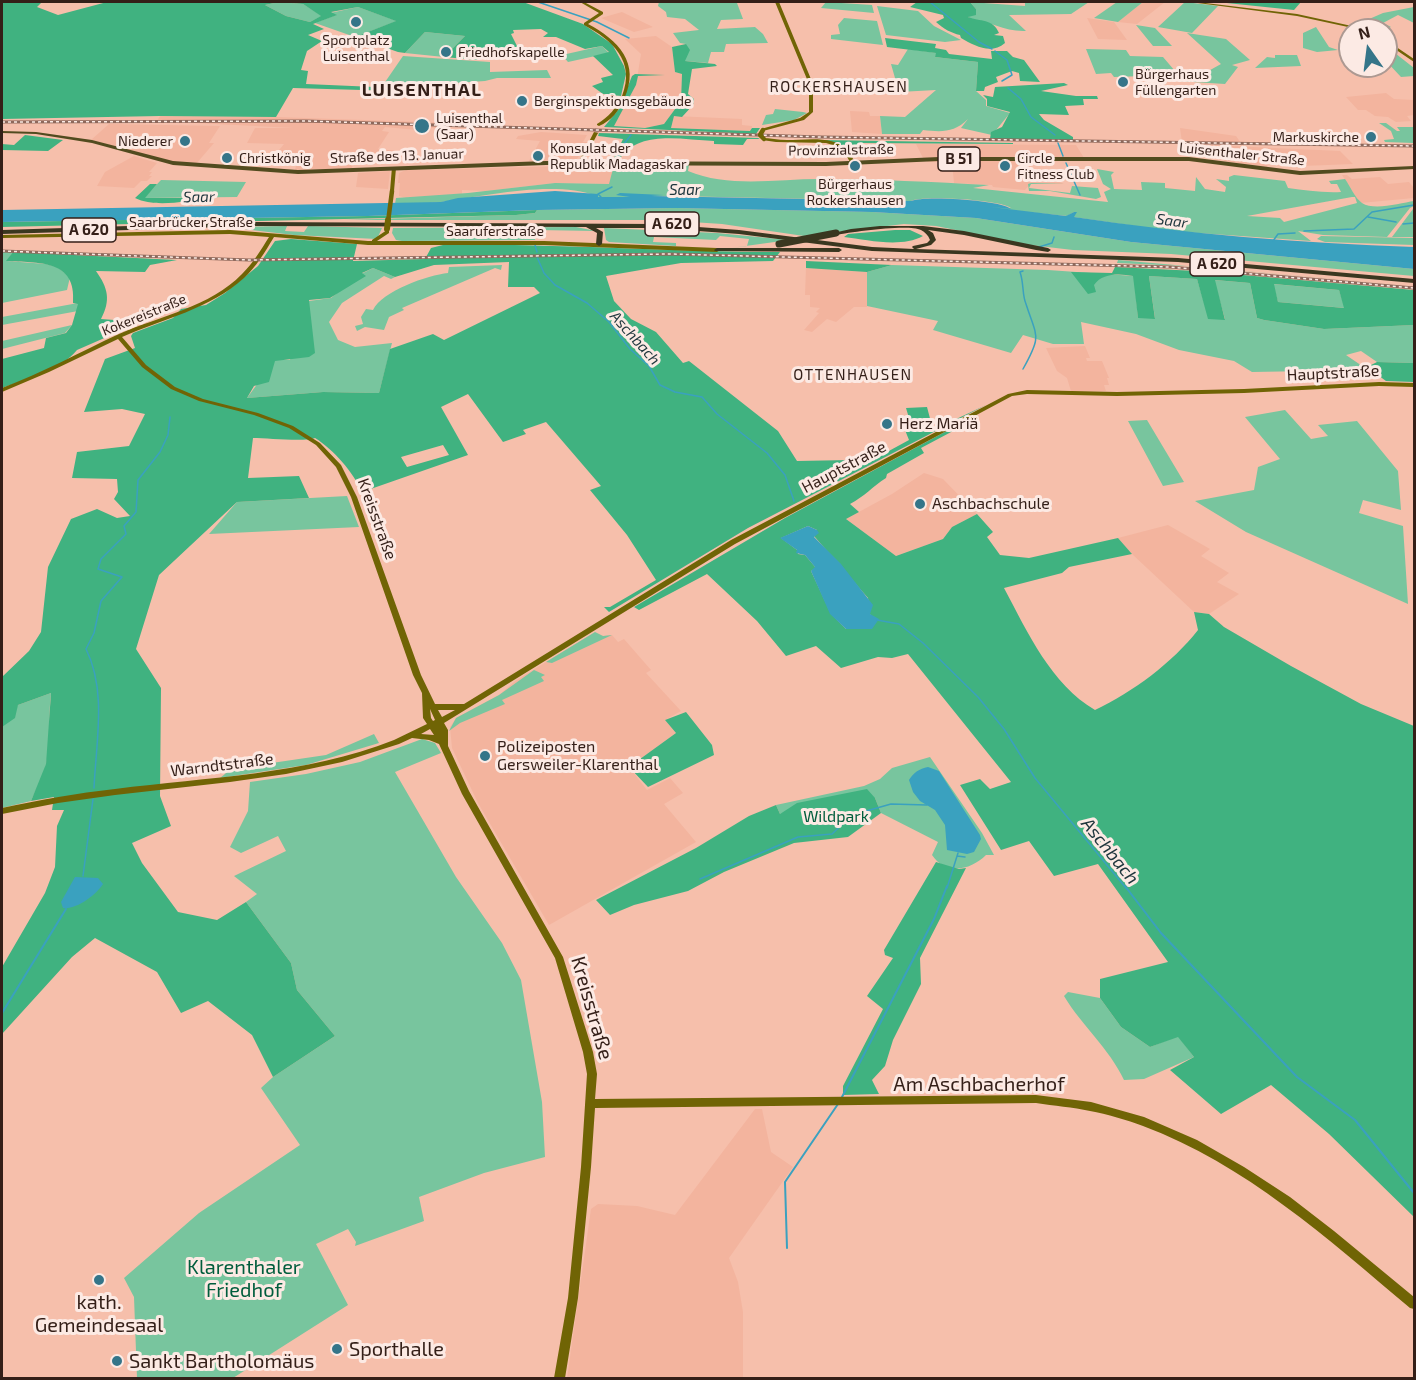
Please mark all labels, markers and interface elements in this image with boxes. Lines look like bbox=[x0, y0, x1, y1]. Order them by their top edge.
marker: Sportplatz Luisenthal bbox=[349, 15, 363, 29]
north arrow bbox=[1338, 18, 1398, 78]
text: N bbox=[1356, 21, 1372, 43]
place label: Sportplatz Luisenthal bbox=[322, 32, 390, 64]
place label: Friedhofskapelle bbox=[458, 44, 565, 60]
marker: Friedhofskapelle bbox=[439, 45, 453, 59]
place label: Bürgerhaus Füllengarten bbox=[1135, 66, 1216, 98]
marker: Bürgerhaus Füllengarten bbox=[1116, 75, 1130, 89]
district label: ROCKERSHAUSEN bbox=[770, 78, 908, 96]
district label: LUISENTHAL bbox=[362, 79, 482, 101]
place label: Berginspektionsgebäude bbox=[534, 93, 692, 109]
marker: Berginspektionsgebäude bbox=[515, 94, 529, 108]
place label: Luisenthal (Saar) bbox=[436, 110, 503, 142]
marker: Luisenthal (Saar) bbox=[413, 117, 431, 135]
place label: Markuskirche bbox=[1273, 129, 1359, 145]
marker: Markuskirche bbox=[1364, 130, 1378, 144]
place label: Niederer bbox=[118, 133, 173, 149]
marker: Niederer bbox=[178, 134, 192, 148]
street label: Luisenthaler Straße bbox=[1178, 139, 1306, 169]
place label: Konsulat der Republik Madagaskar bbox=[550, 140, 687, 172]
street label: Provinzialstraße bbox=[788, 141, 894, 159]
street label: Straße des 13. Januar bbox=[330, 145, 464, 167]
road number: B 51 bbox=[938, 147, 980, 171]
marker: Konsulat der Republik Madagaskar bbox=[531, 149, 545, 163]
place label: Christkönig bbox=[239, 150, 311, 166]
place label: Circle Fitness Club bbox=[1017, 150, 1094, 182]
marker: Christkönig bbox=[220, 151, 234, 165]
marker: Bürgerhaus Rockershausen bbox=[848, 159, 862, 173]
marker: Circle Fitness Club bbox=[998, 159, 1012, 173]
place label: Bürgerhaus Rockershausen bbox=[806, 176, 904, 208]
water label: Saar bbox=[669, 181, 701, 199]
water label: Saar bbox=[183, 188, 215, 206]
water label: Saar bbox=[1155, 210, 1189, 232]
road number: A 620 bbox=[645, 212, 699, 236]
street label: Saarbrücker Straße bbox=[129, 214, 253, 230]
road number: A 620 bbox=[62, 218, 116, 242]
street label: Saaruferstraße bbox=[446, 223, 544, 239]
road number: A 620 bbox=[1190, 252, 1244, 276]
street label: Kokereistraße bbox=[99, 290, 189, 340]
water label: Aschbach bbox=[606, 307, 664, 369]
street label: Hauptstraße bbox=[1286, 361, 1380, 385]
district label: OTTENHAUSEN bbox=[793, 366, 913, 384]
place label: Herz Mariä bbox=[899, 414, 978, 434]
marker: Herz Mariä bbox=[880, 417, 894, 431]
street label: Hauptstraße bbox=[799, 437, 889, 497]
street label: Kreisstraße bbox=[353, 476, 401, 562]
place label: Aschbachschule bbox=[932, 494, 1050, 514]
marker: Aschbachschule bbox=[913, 497, 927, 511]
place label: Polizeiposten Gersweiler-Klarenthal bbox=[497, 737, 658, 775]
street label: Warndtstraße bbox=[169, 749, 275, 781]
marker: Polizeiposten Gersweiler-Klarenthal bbox=[478, 749, 492, 763]
park label: Wildpark bbox=[803, 807, 869, 827]
water label: Aschbach bbox=[1077, 813, 1143, 889]
street label: Kreisstraße bbox=[566, 954, 618, 1062]
street label: Am Aschbacherhof bbox=[893, 1072, 1065, 1096]
park label: Klarenthaler Friedhof bbox=[187, 1255, 301, 1302]
marker: kath. Gemeindesaal bbox=[92, 1273, 106, 1287]
place label: kath. Gemeindesaal bbox=[35, 1290, 163, 1337]
place label: Sporthalle bbox=[349, 1337, 444, 1361]
marker: Sporthalle bbox=[330, 1342, 344, 1356]
place label: Sankt Bartholomäus bbox=[129, 1349, 314, 1373]
marker: Sankt Bartholomäus bbox=[110, 1354, 124, 1368]

